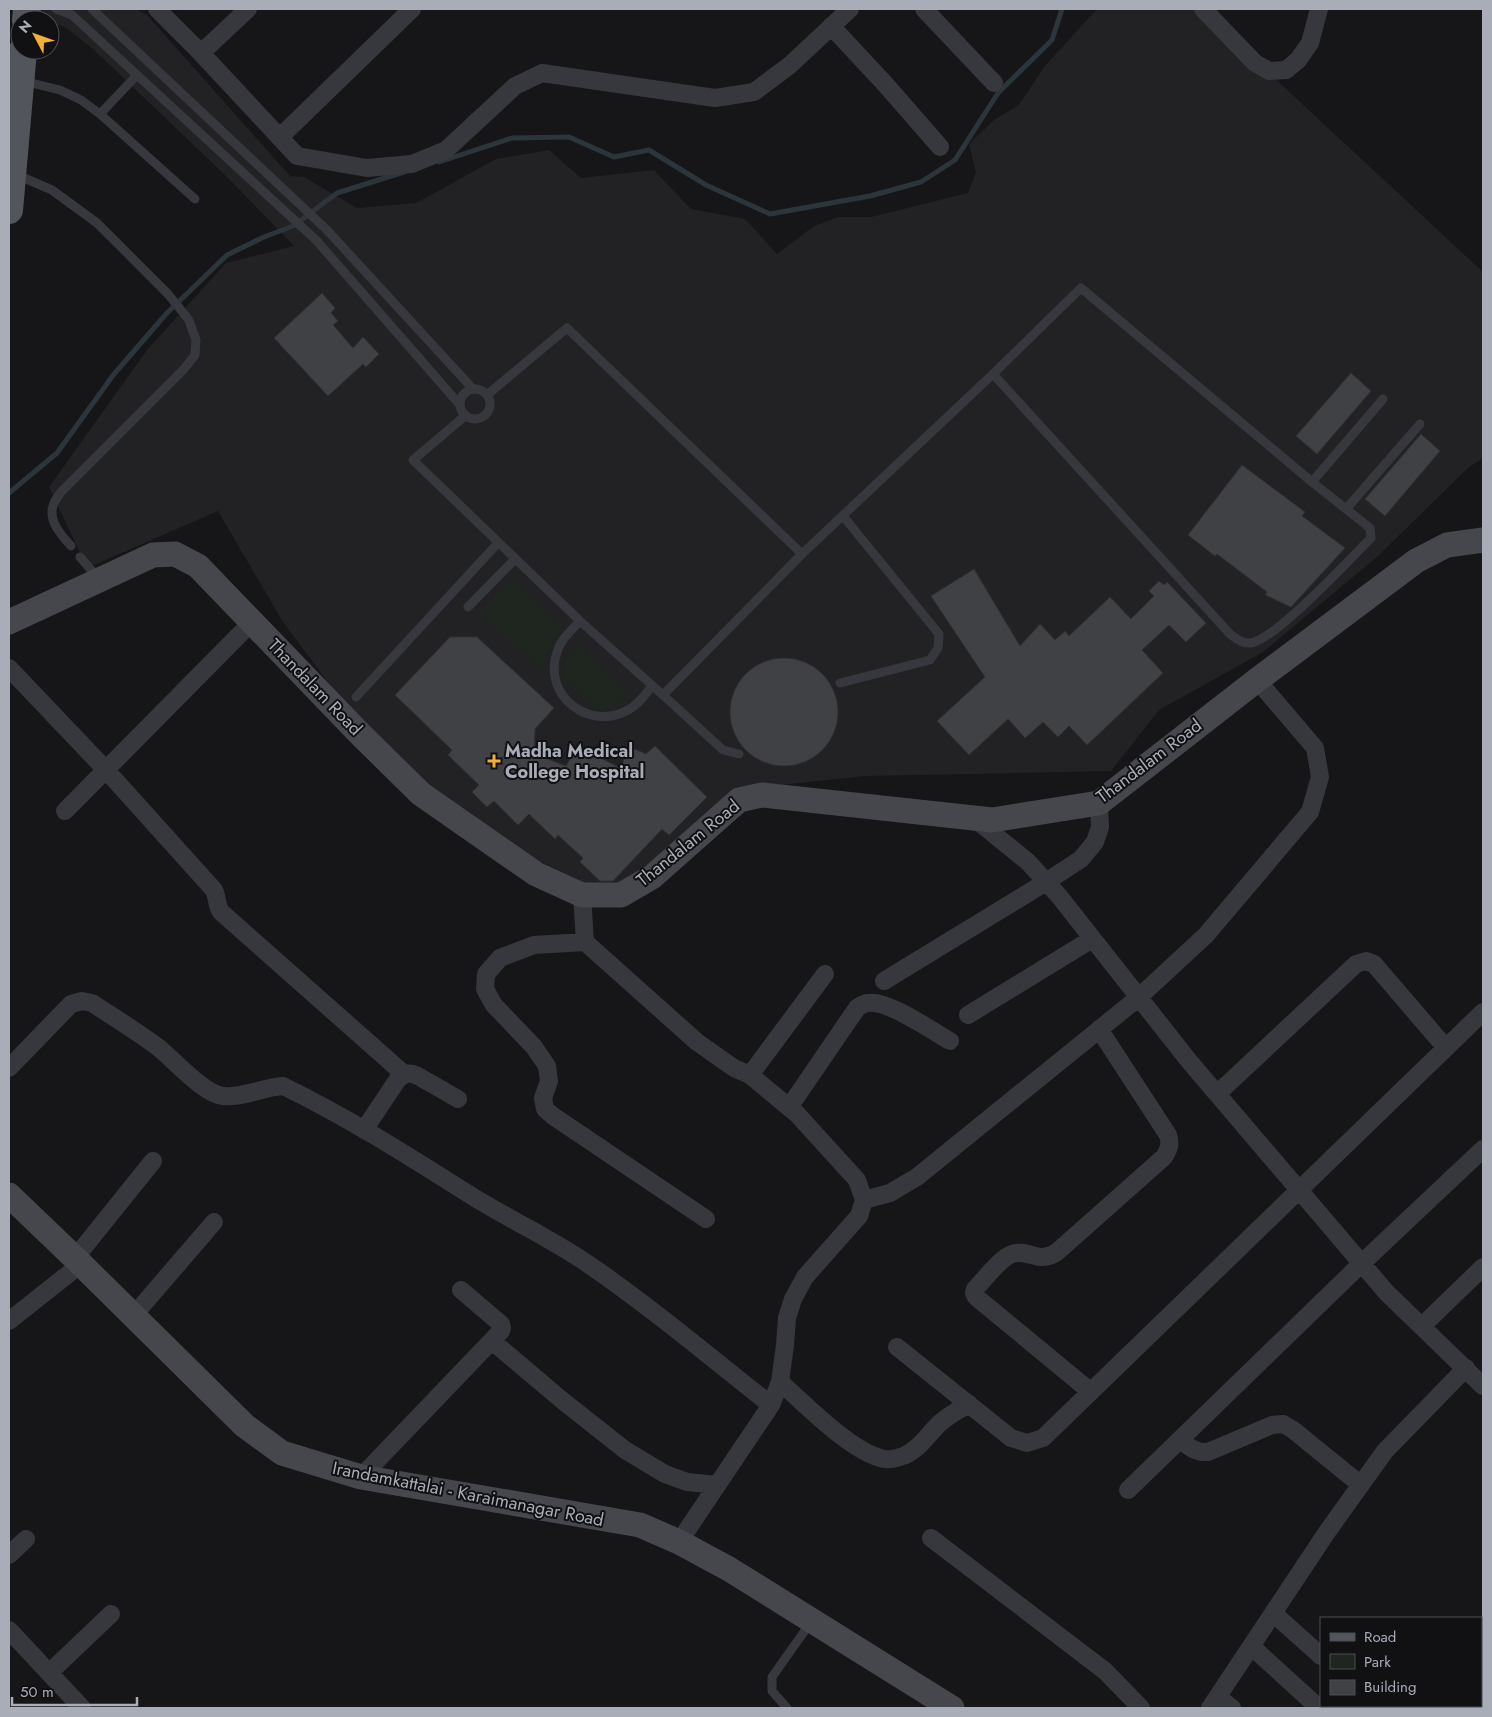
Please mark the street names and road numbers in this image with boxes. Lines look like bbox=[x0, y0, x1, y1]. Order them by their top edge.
street label: Thandalam Road bbox=[262, 633, 368, 741]
street label: Thandalam Road bbox=[1091, 713, 1207, 809]
street label: Thandalam Road bbox=[631, 793, 745, 893]
street label: Irandamkattalai - Karaimanagar Road bbox=[330, 1455, 606, 1533]

